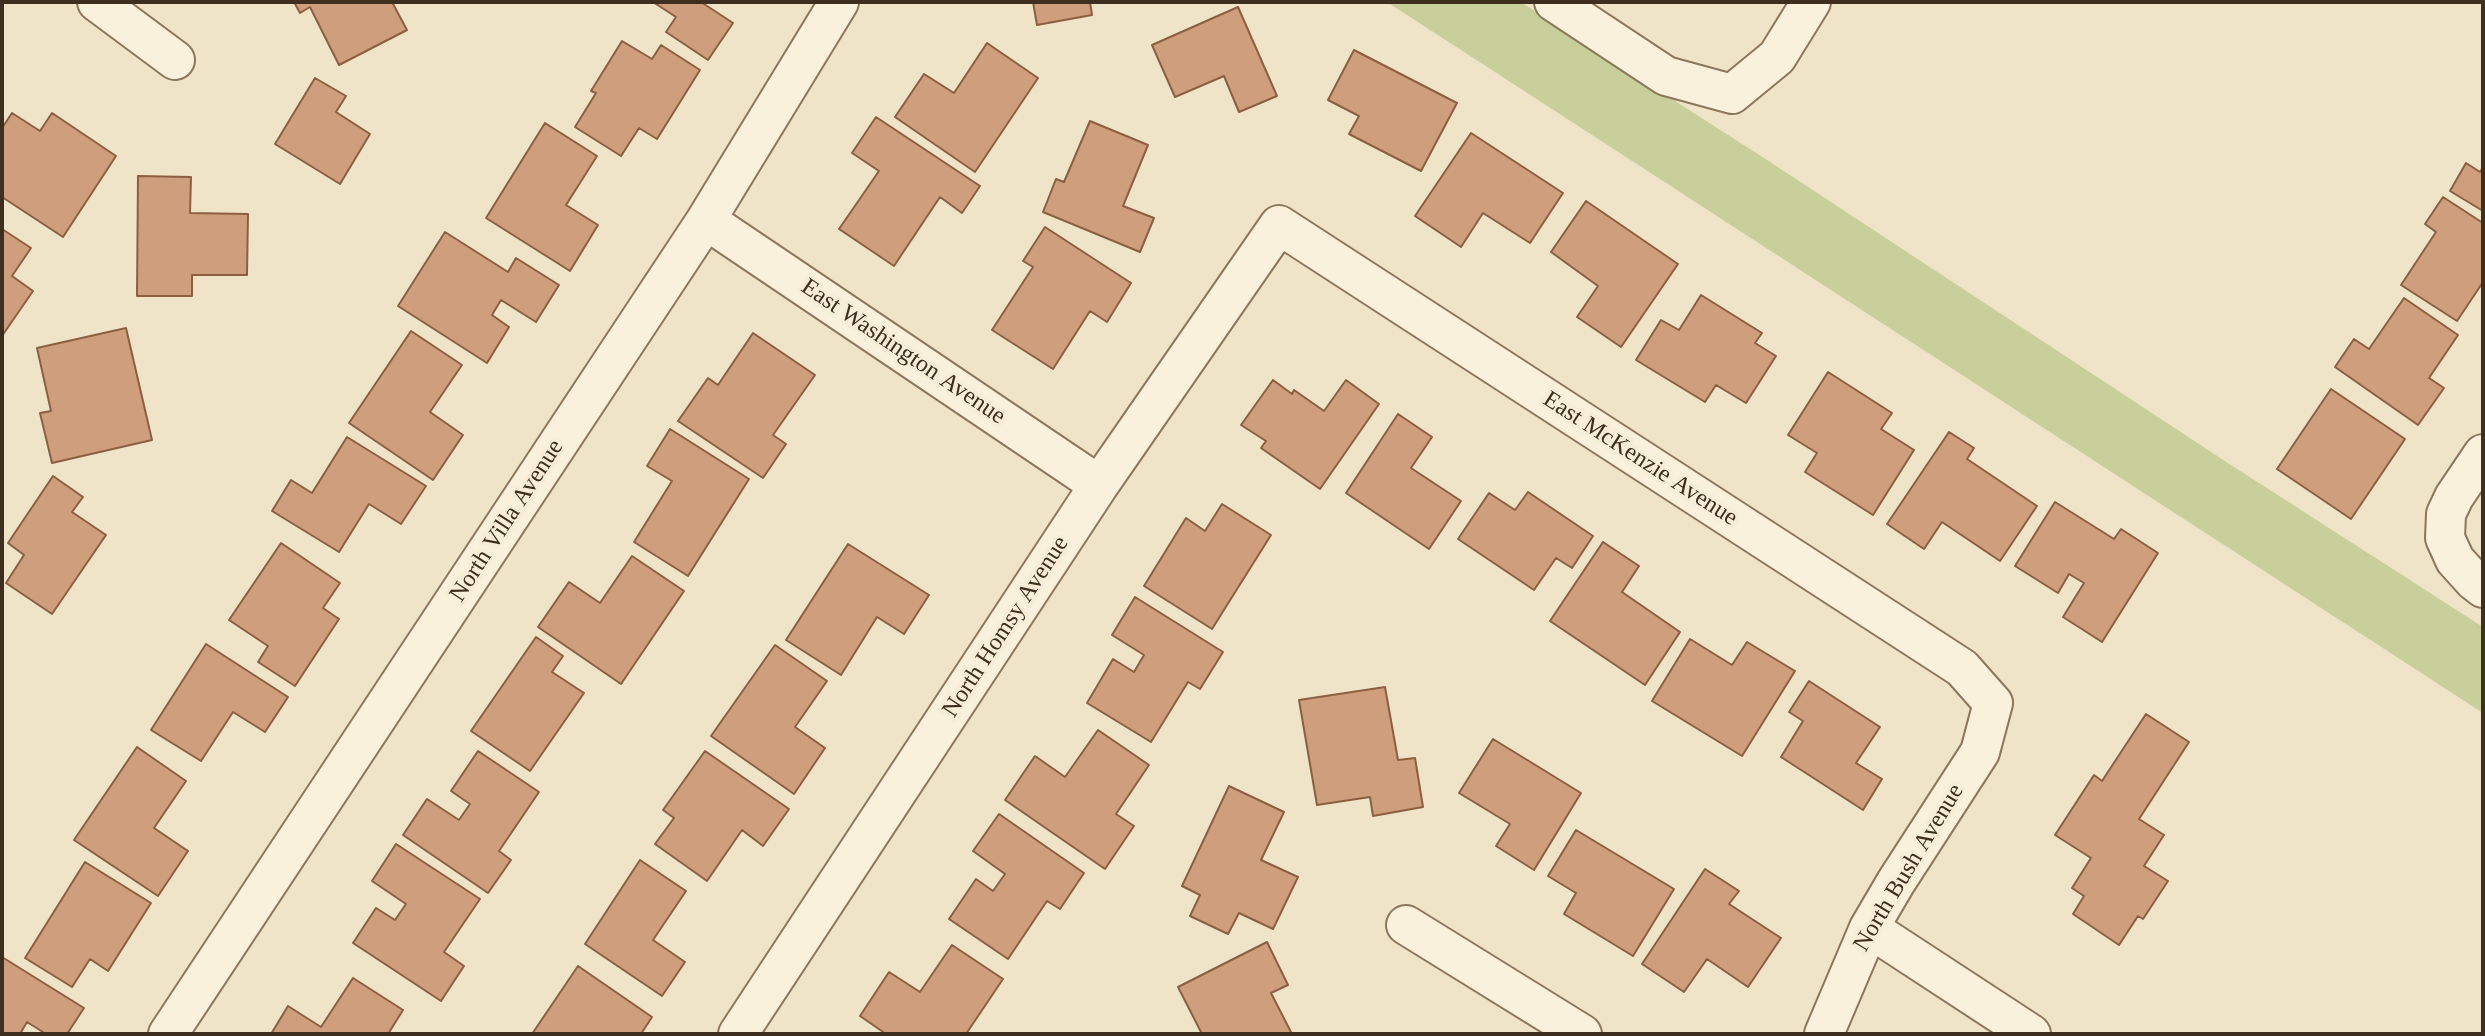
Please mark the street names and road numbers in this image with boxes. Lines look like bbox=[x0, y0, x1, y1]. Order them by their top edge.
street label: East Washington Avenue bbox=[795, 273, 1011, 431]
street label: East McKenzie Avenue bbox=[1537, 385, 1743, 533]
street label: North Villa Avenue bbox=[444, 435, 570, 607]
street label: North Homsy Avenue bbox=[937, 531, 1075, 723]
street label: North Bush Avenue bbox=[1848, 779, 1970, 957]

